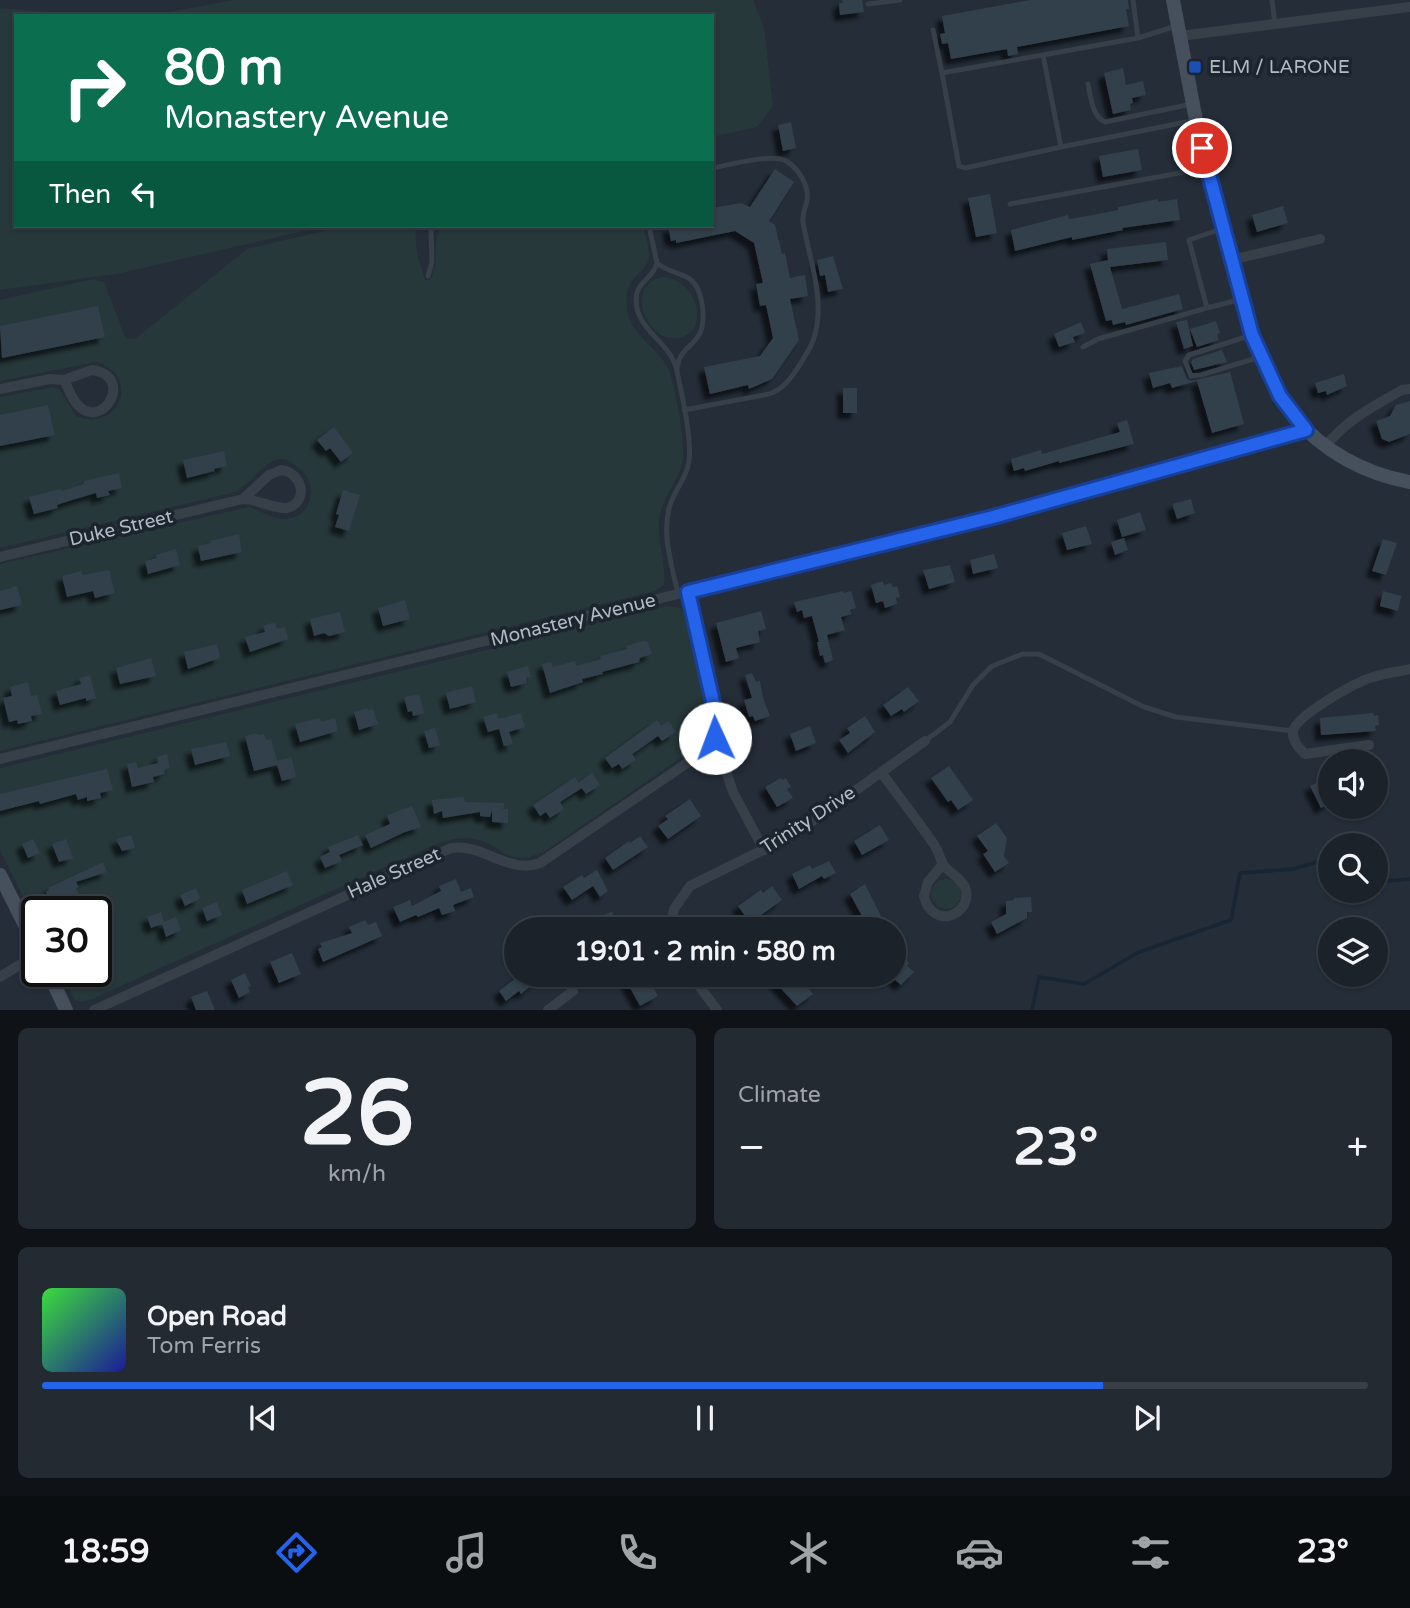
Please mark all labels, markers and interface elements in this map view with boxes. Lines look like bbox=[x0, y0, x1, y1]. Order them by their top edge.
text: 80 m bbox=[164, 39, 283, 98]
icon: right bbox=[49, 42, 140, 133]
place label: ELM / LARONE bbox=[1209, 56, 1350, 78]
marker: ELM / LARONE bbox=[1187, 59, 1203, 75]
text: Monastery Avenue bbox=[164, 99, 449, 137]
pin bbox=[1172, 118, 1232, 178]
icon: arrive bbox=[1183, 129, 1221, 167]
icon: left bbox=[125, 175, 163, 213]
text: Then bbox=[49, 179, 111, 210]
street label: Duke Street bbox=[67, 505, 175, 551]
street label: Monastery Avenue bbox=[488, 589, 658, 651]
position arrow bbox=[678, 701, 752, 775]
map controls bbox=[1318, 749, 1388, 987]
button: sound bbox=[1318, 749, 1388, 819]
street label: Trinity Drive bbox=[757, 781, 859, 859]
button: search bbox=[1318, 833, 1388, 903]
street label: Hale Street bbox=[344, 843, 444, 903]
speed limit sign: 30 bbox=[21, 896, 112, 987]
button: layers bbox=[1318, 917, 1388, 987]
text: 19:01 · 2 min · 580 m bbox=[574, 936, 836, 967]
text: 26 bbox=[300, 1059, 414, 1169]
text: Climate bbox=[738, 1081, 821, 1109]
text: 23° bbox=[1013, 1116, 1098, 1179]
text: − bbox=[738, 1125, 765, 1171]
text: + bbox=[1347, 1125, 1368, 1171]
text: km/h bbox=[328, 1160, 386, 1188]
text: Open Road bbox=[147, 1301, 287, 1332]
text: Tom Ferris bbox=[147, 1332, 261, 1360]
icon: previous bbox=[244, 1399, 282, 1437]
icon: pause bbox=[686, 1399, 724, 1437]
icon: next bbox=[1128, 1399, 1166, 1437]
icon: directions bbox=[272, 1528, 321, 1577]
icon: music bbox=[442, 1528, 491, 1577]
icon: phone bbox=[613, 1528, 662, 1577]
icon: climate bbox=[784, 1528, 833, 1577]
icon: car bbox=[955, 1528, 1004, 1577]
icon: filters bbox=[1126, 1528, 1175, 1577]
text: 18:59 bbox=[61, 1533, 150, 1571]
text: 23° bbox=[1297, 1533, 1349, 1571]

